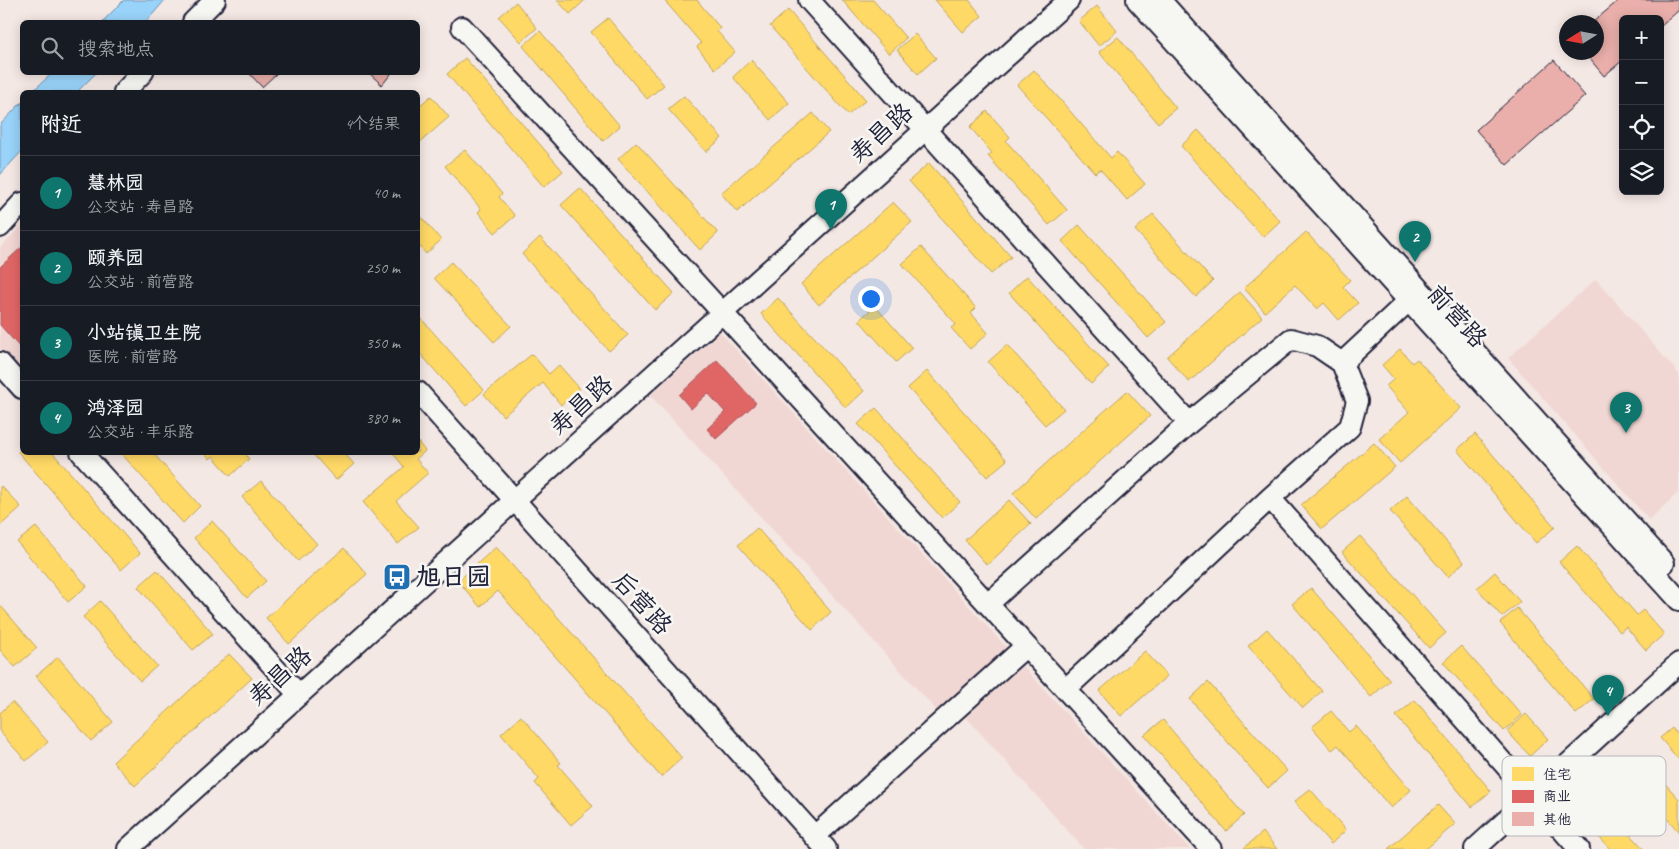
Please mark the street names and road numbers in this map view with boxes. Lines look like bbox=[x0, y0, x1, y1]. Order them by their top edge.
street label: 寿昌路 bbox=[842, 96, 920, 170]
street label: 前营路 bbox=[1420, 277, 1494, 355]
street label: 寿昌路 bbox=[542, 368, 620, 442]
street label: 后营路 bbox=[605, 564, 679, 642]
street label: 寿昌路 bbox=[241, 639, 319, 713]

